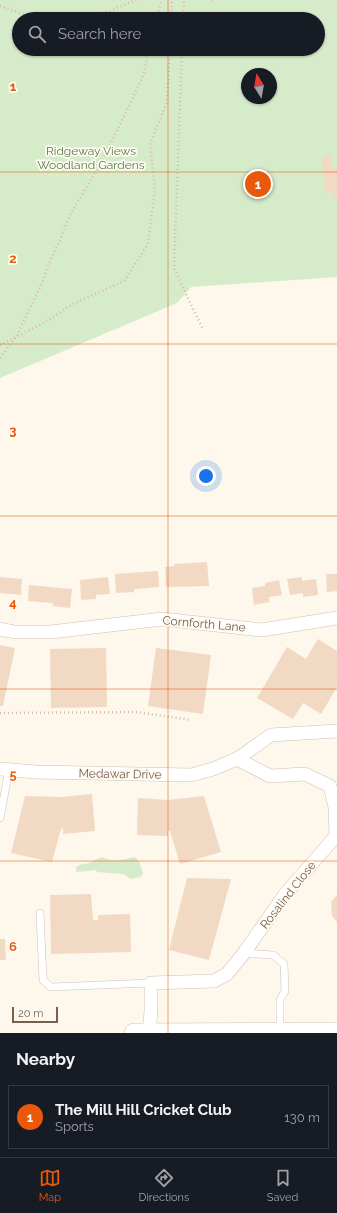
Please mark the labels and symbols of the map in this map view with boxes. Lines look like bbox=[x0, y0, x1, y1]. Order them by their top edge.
north arrow bbox=[241, 68, 277, 104]
text: 1 bbox=[10, 79, 17, 94]
park label: Ridgeway Views Woodland Gardens bbox=[37, 144, 145, 172]
pin: 1 bbox=[245, 169, 271, 199]
text: 2 bbox=[9, 251, 17, 266]
text: 3 bbox=[9, 423, 17, 438]
your location bbox=[196, 466, 216, 486]
text: 4 bbox=[9, 595, 17, 610]
street label: Cornforth Lane bbox=[162, 613, 246, 635]
street label: Medawar Drive bbox=[78, 766, 162, 782]
text: 5 bbox=[9, 767, 17, 782]
street label: Rosalind Close bbox=[257, 858, 319, 932]
text: 6 bbox=[9, 939, 17, 954]
scale bar bbox=[12, 1005, 58, 1024]

